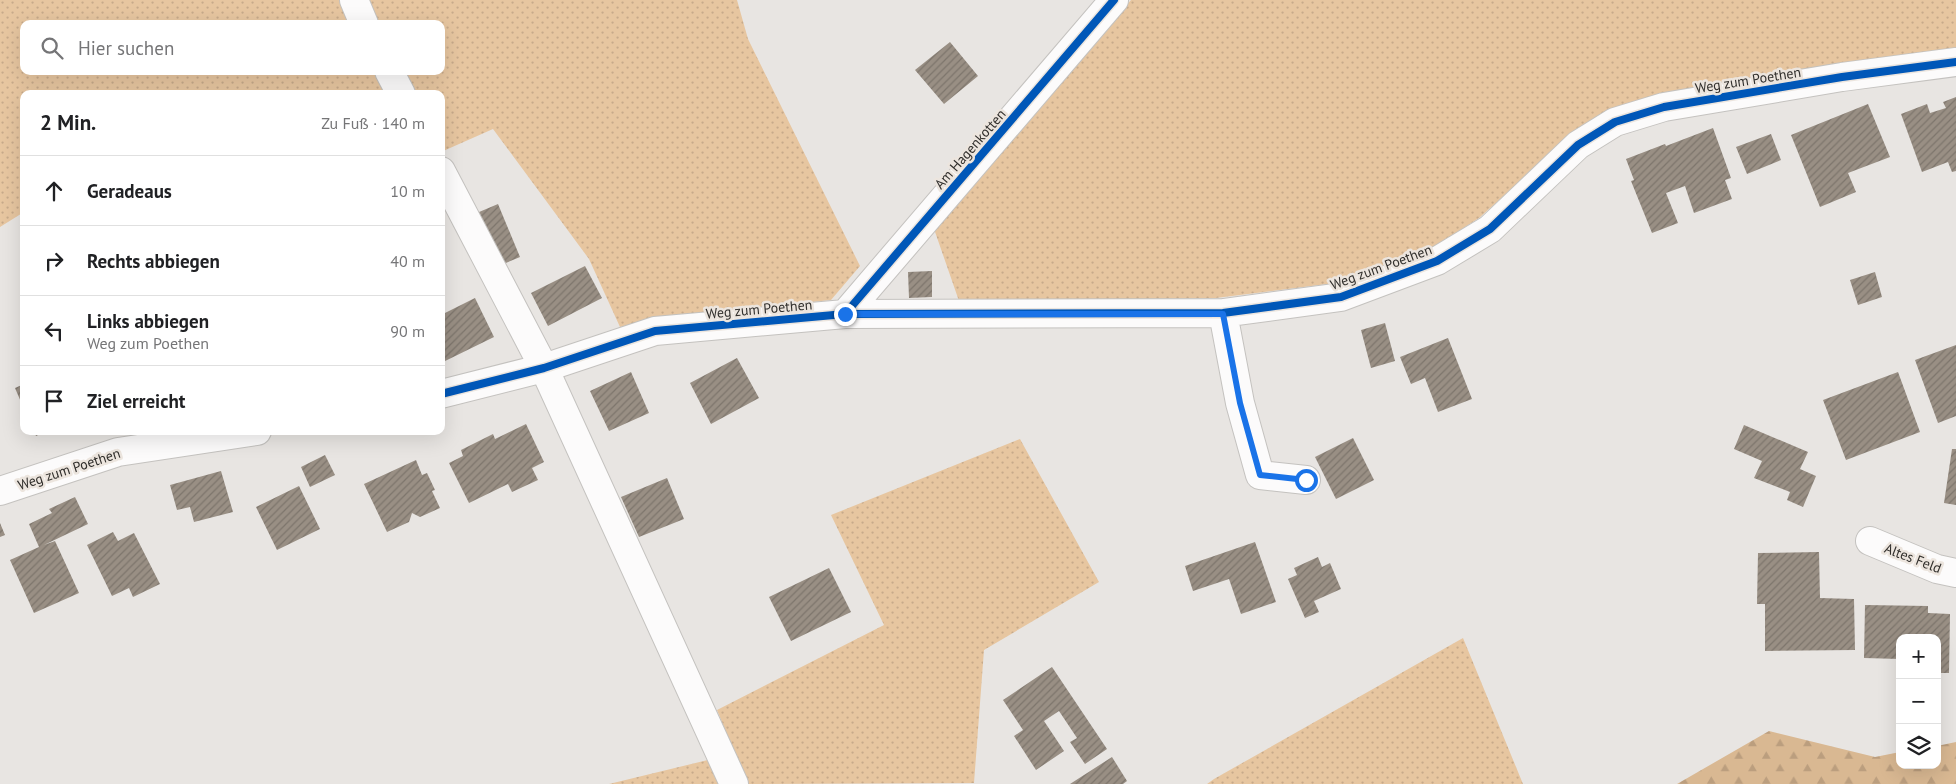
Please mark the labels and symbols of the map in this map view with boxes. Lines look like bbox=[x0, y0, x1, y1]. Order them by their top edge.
street label: Weg zum Poethen bbox=[1694, 63, 1802, 97]
street label: Am Hagenkotten bbox=[930, 105, 1010, 193]
street label: Weg zum Poethen bbox=[1328, 240, 1434, 294]
street label: Weg zum Poethen bbox=[705, 295, 813, 323]
route end bbox=[834, 303, 857, 326]
street label: Weg zum Poethen bbox=[15, 444, 123, 494]
route start bbox=[1295, 469, 1318, 492]
street label: Altes Feld bbox=[1882, 539, 1944, 577]

